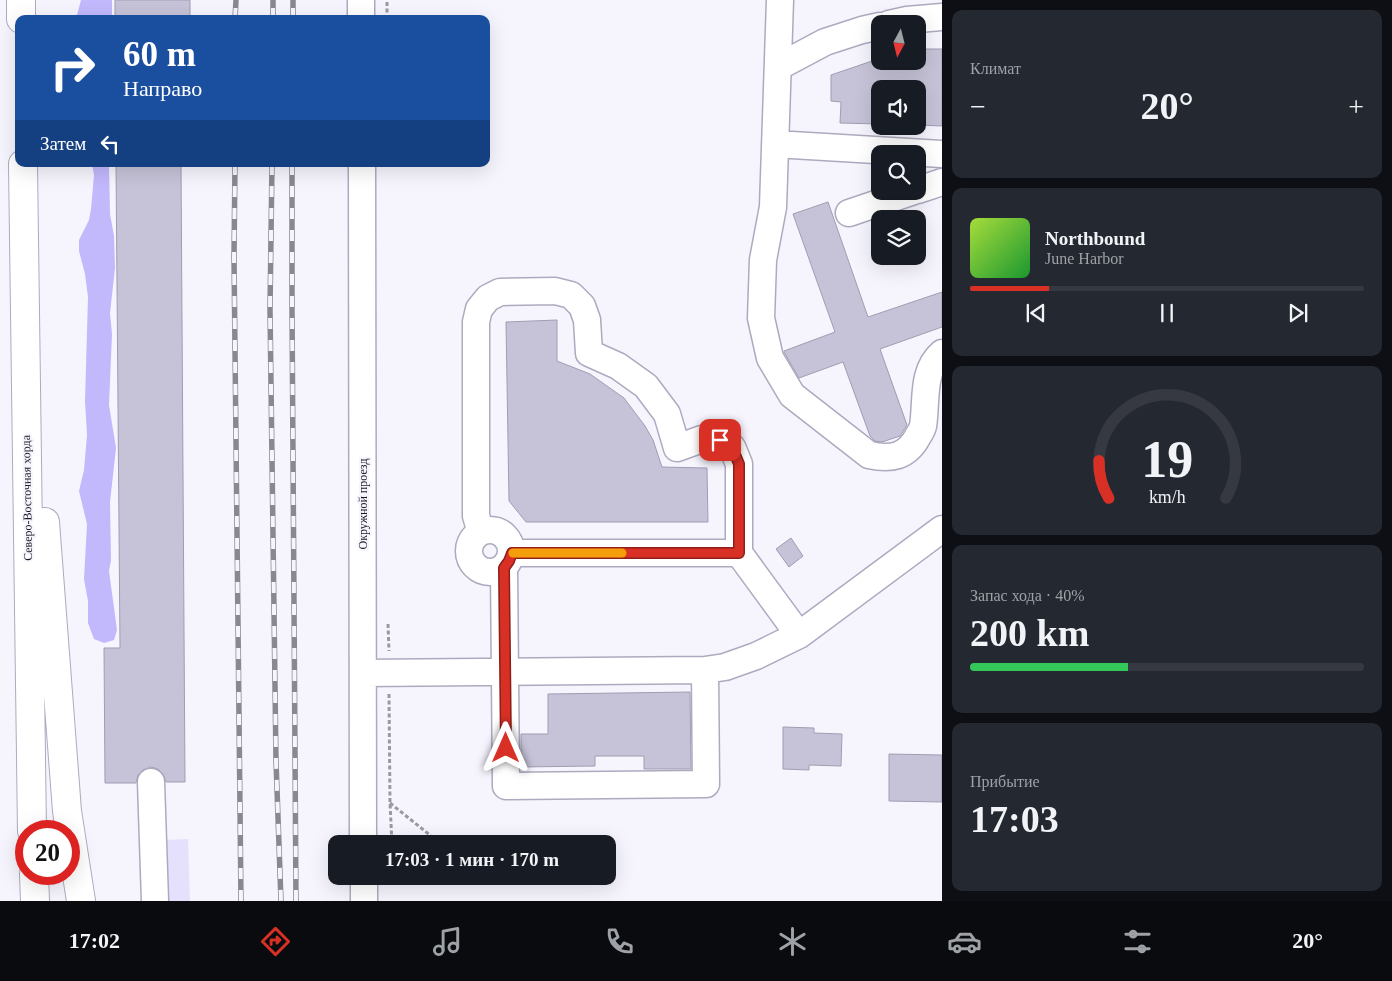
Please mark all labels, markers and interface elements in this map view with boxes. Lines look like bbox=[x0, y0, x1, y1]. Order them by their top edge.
north arrow bbox=[871, 15, 926, 70]
map controls bbox=[871, 15, 926, 265]
icon: right bbox=[40, 35, 105, 100]
text: 60 m bbox=[123, 35, 196, 74]
text: Климат bbox=[970, 60, 1021, 77]
text: Направо bbox=[123, 76, 202, 101]
button: sound bbox=[871, 80, 926, 135]
text: 20° bbox=[1140, 85, 1194, 127]
text: − bbox=[970, 91, 986, 122]
text: + bbox=[1348, 91, 1364, 122]
icon: left bbox=[96, 130, 124, 158]
text: Затем bbox=[40, 133, 86, 154]
button: search bbox=[871, 145, 926, 200]
button: layers bbox=[871, 210, 926, 265]
text: Northbound bbox=[1045, 228, 1145, 249]
text: June Harbor bbox=[1045, 250, 1124, 267]
icon: previous bbox=[1022, 299, 1050, 327]
icon: pause bbox=[1153, 299, 1181, 327]
icon: next bbox=[1284, 299, 1312, 327]
pin bbox=[699, 419, 741, 461]
icon: arrive bbox=[706, 426, 734, 454]
text: 19 bbox=[1141, 431, 1193, 488]
street label: Северо-Восточная хорда bbox=[19, 434, 35, 561]
street label: Окружной проезд bbox=[356, 459, 370, 549]
text: km/h bbox=[1149, 487, 1185, 507]
text: Запас хода · 40% bbox=[970, 587, 1085, 604]
text: 200 km bbox=[970, 612, 1089, 654]
position arrow bbox=[479, 721, 531, 773]
text: Прибытие bbox=[970, 773, 1040, 790]
text: 17:03 bbox=[970, 798, 1059, 840]
speed limit sign: 20 bbox=[15, 820, 80, 885]
text: 17:03 · 1 мин · 170 m bbox=[385, 849, 559, 870]
icon: directions bbox=[258, 924, 293, 959]
icon: music bbox=[430, 924, 465, 959]
icon: phone bbox=[602, 924, 637, 959]
icon: climate bbox=[775, 924, 810, 959]
icon: car bbox=[947, 924, 982, 959]
icon: filters bbox=[1120, 924, 1155, 959]
text: 17:02 bbox=[69, 928, 120, 953]
text: 20° bbox=[1292, 928, 1323, 953]

